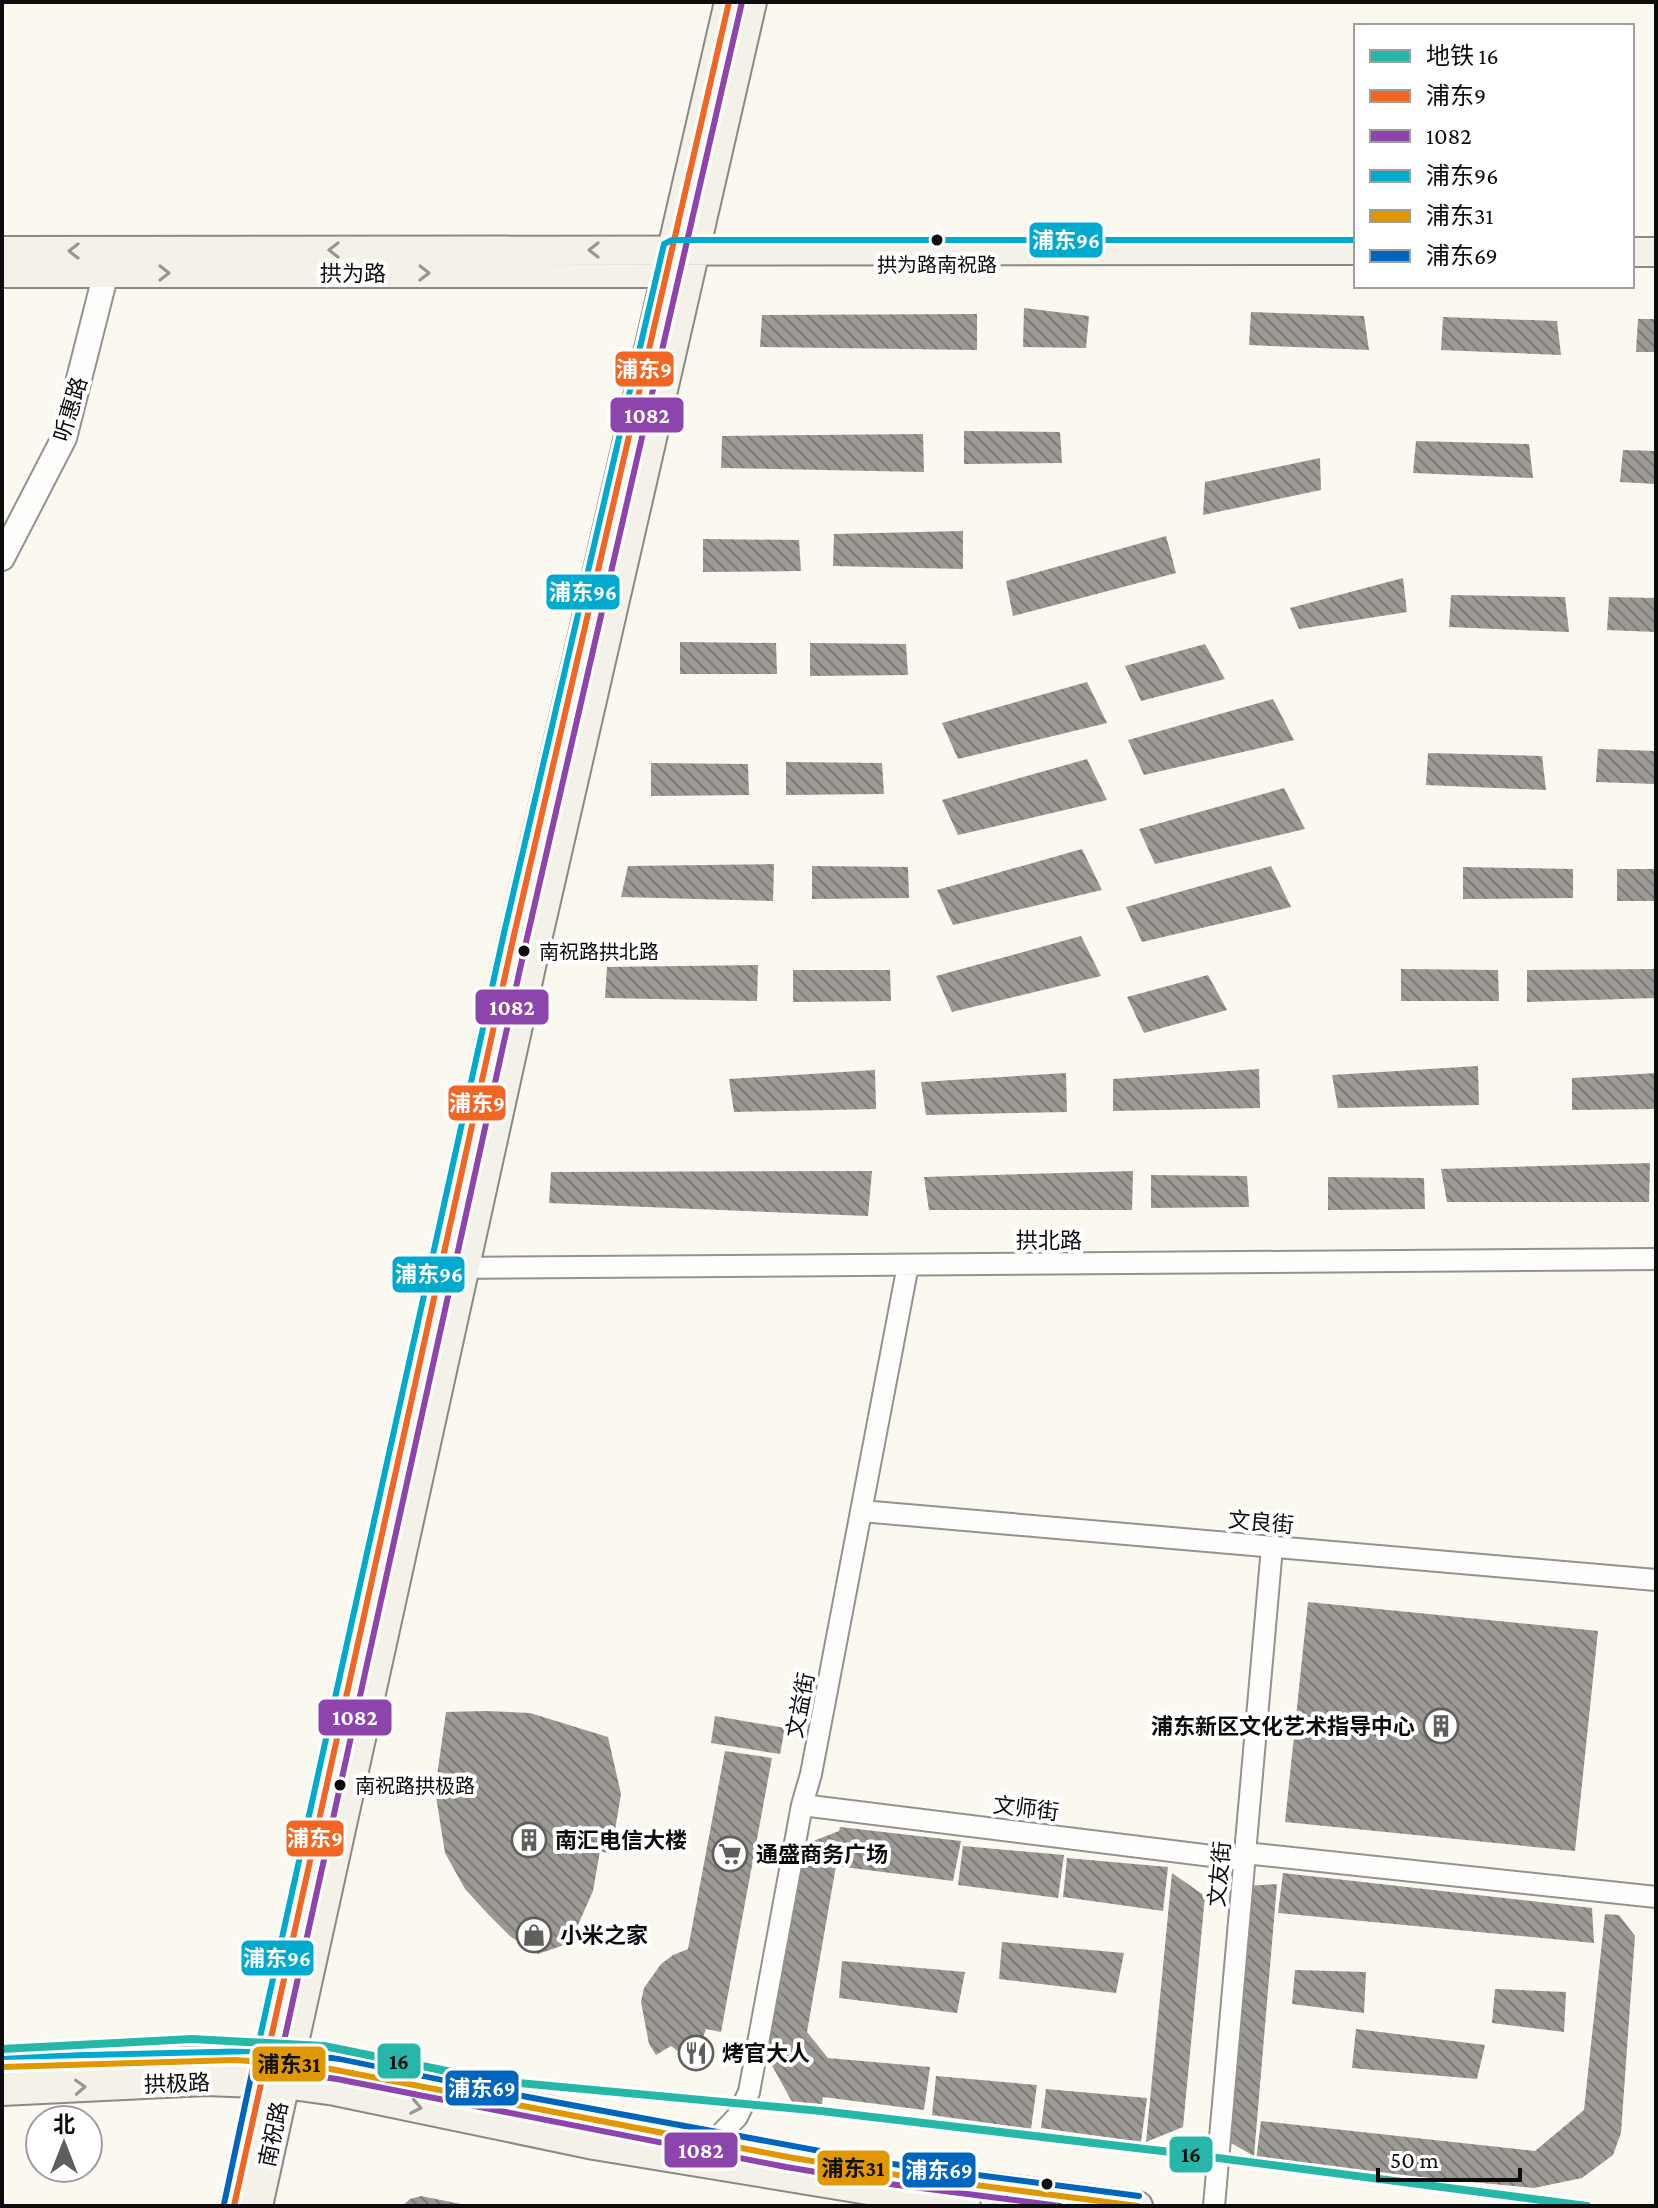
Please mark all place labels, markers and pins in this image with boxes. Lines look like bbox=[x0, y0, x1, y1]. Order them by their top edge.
marker: 拱为路南祝路 bbox=[929, 232, 945, 248]
place label: 拱为路南祝路 bbox=[877, 254, 997, 276]
place label: 南祝路拱北路 bbox=[539, 941, 659, 963]
marker: 南祝路拱北路 bbox=[516, 943, 532, 959]
building icon: 浦东新区文化艺术指导中心 bbox=[1422, 1707, 1460, 1745]
place label: 浦东新区文化艺术指导中心 bbox=[1151, 1714, 1415, 1739]
place label: 南祝路拱极路 bbox=[355, 1775, 475, 1797]
marker: 南祝路拱极路 bbox=[332, 1777, 348, 1793]
building icon: 南汇电信大楼 bbox=[510, 1821, 548, 1859]
place label: 南汇电信大楼 bbox=[555, 1828, 687, 1853]
supermarket icon: 通盛商务广场 bbox=[711, 1835, 749, 1873]
place label: 通盛商务广场 bbox=[756, 1842, 888, 1867]
shop icon: 小米之家 bbox=[515, 1916, 553, 1954]
place label: 小米之家 bbox=[560, 1923, 648, 1948]
restaurant icon: 烤官大人 bbox=[677, 2034, 715, 2072]
place label: 烤官大人 bbox=[722, 2041, 810, 2066]
unlabelled marker bbox=[1039, 2176, 1055, 2192]

